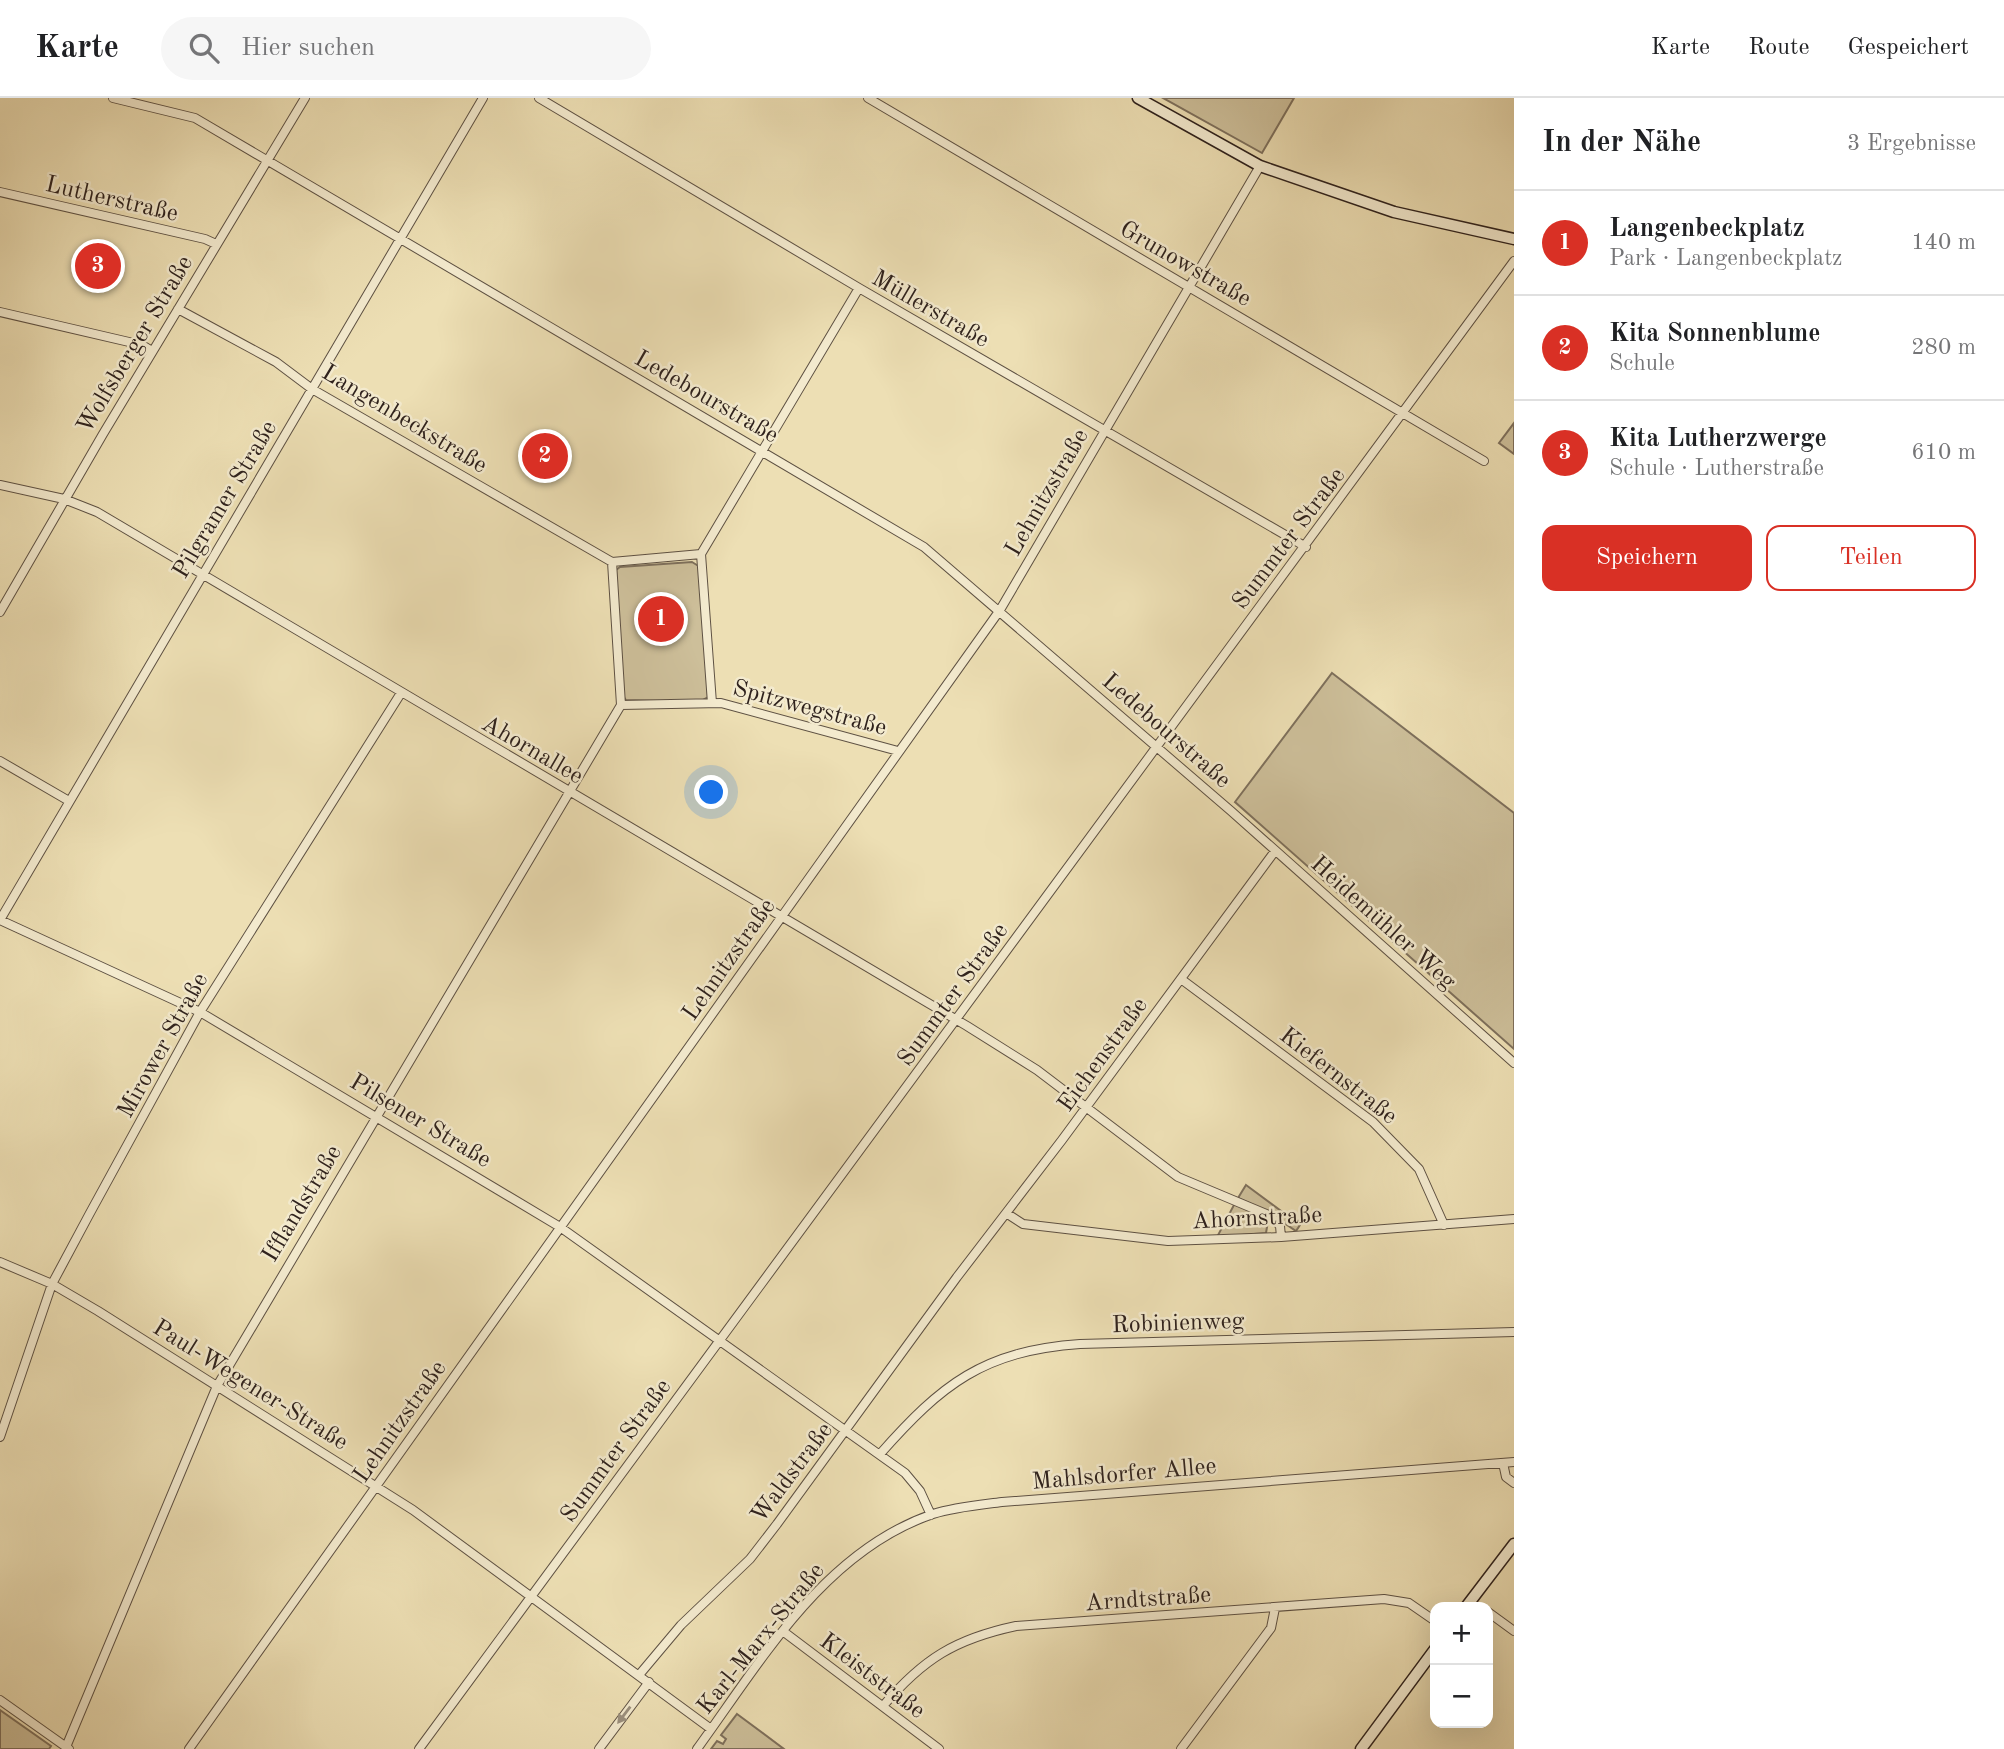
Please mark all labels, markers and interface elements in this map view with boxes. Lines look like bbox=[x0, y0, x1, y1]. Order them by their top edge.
search box bbox=[161, 17, 651, 80]
icon: search bbox=[185, 29, 223, 67]
text: Karte bbox=[35, 32, 119, 65]
text: Hier suchen bbox=[241, 35, 375, 61]
text: Karte bbox=[1651, 36, 1710, 60]
text: Route bbox=[1748, 36, 1810, 60]
text: Gespeichert bbox=[1848, 36, 1969, 60]
text: In der Nähe bbox=[1542, 128, 1701, 158]
text: 3 Ergebnisse bbox=[1847, 132, 1976, 155]
street label: Lutherstraße bbox=[43, 173, 180, 227]
text: Langenbeckplatz bbox=[1609, 216, 1805, 242]
street label: Grunowstraße bbox=[1115, 218, 1255, 312]
text: 1 bbox=[1558, 231, 1572, 254]
text: 140 m bbox=[1911, 231, 1976, 254]
pin: 3 bbox=[75, 240, 121, 292]
text: Park · Langenbeckplatz bbox=[1609, 247, 1842, 270]
street label: Wolfsberger Straße bbox=[73, 252, 198, 438]
street label: Müllerstraße bbox=[867, 267, 993, 353]
text: Kita Sonnenblume bbox=[1609, 321, 1821, 347]
text: 2 bbox=[1558, 336, 1572, 359]
text: 280 m bbox=[1911, 336, 1976, 359]
street label: Ledebourstraße bbox=[630, 347, 782, 449]
text: Schule bbox=[1609, 352, 1675, 375]
street label: Langenbeckstraße bbox=[317, 361, 491, 478]
street label: Pilgramer Straße bbox=[169, 417, 282, 583]
street label: Lehnitzstraße bbox=[1002, 425, 1094, 561]
text: Kita Lutherzwerge bbox=[1609, 426, 1827, 452]
pin: 2 bbox=[522, 430, 568, 482]
text: 3 bbox=[1558, 441, 1572, 464]
text: 610 m bbox=[1911, 441, 1976, 464]
text: Schule · Lutherstraße bbox=[1609, 457, 1824, 480]
street label: Summter Straße bbox=[1229, 464, 1350, 614]
button: Speichern bbox=[1542, 525, 1752, 591]
button: Teilen bbox=[1766, 525, 1976, 591]
pin: 1 bbox=[638, 593, 684, 645]
street label: Ledebourstraße bbox=[1097, 669, 1235, 794]
street label: Spitzwegstraße bbox=[730, 677, 889, 741]
street label: Ahornallee bbox=[477, 712, 587, 789]
your location bbox=[694, 775, 728, 809]
street label: Heidemühler Weg bbox=[1305, 852, 1460, 995]
street label: Lehnitzstraße bbox=[679, 895, 780, 1026]
street label: Summter Straße bbox=[894, 919, 1013, 1071]
street label: Mirower Straße bbox=[114, 969, 213, 1122]
street label: Eichenstraße bbox=[1054, 994, 1153, 1117]
street label: Kiefernstraße bbox=[1275, 1024, 1401, 1130]
street label: Pilsener Straße bbox=[345, 1070, 495, 1173]
street label: Ifflandstraße bbox=[259, 1141, 347, 1267]
street label: Ahornstraße bbox=[1191, 1204, 1323, 1234]
street label: Robinienweg bbox=[1111, 1310, 1245, 1338]
street label: Paul-Wegener-Straße bbox=[148, 1316, 352, 1455]
street label: Lehnitzstraße bbox=[350, 1357, 451, 1488]
street label: Summter Straße bbox=[557, 1375, 676, 1527]
street label: Waldstraße bbox=[747, 1419, 838, 1528]
street label: Mahlsdorfer Allee bbox=[1031, 1455, 1217, 1495]
street label: Karl-Marx-Straße bbox=[693, 1559, 830, 1719]
street label: Arndtstraße bbox=[1084, 1584, 1212, 1616]
map controls bbox=[1430, 1602, 1493, 1728]
button: + bbox=[1430, 1602, 1493, 1665]
street label: Kleiststraße bbox=[815, 1629, 929, 1724]
button: − bbox=[1430, 1665, 1493, 1728]
one-way arrow bbox=[616, 1706, 631, 1724]

